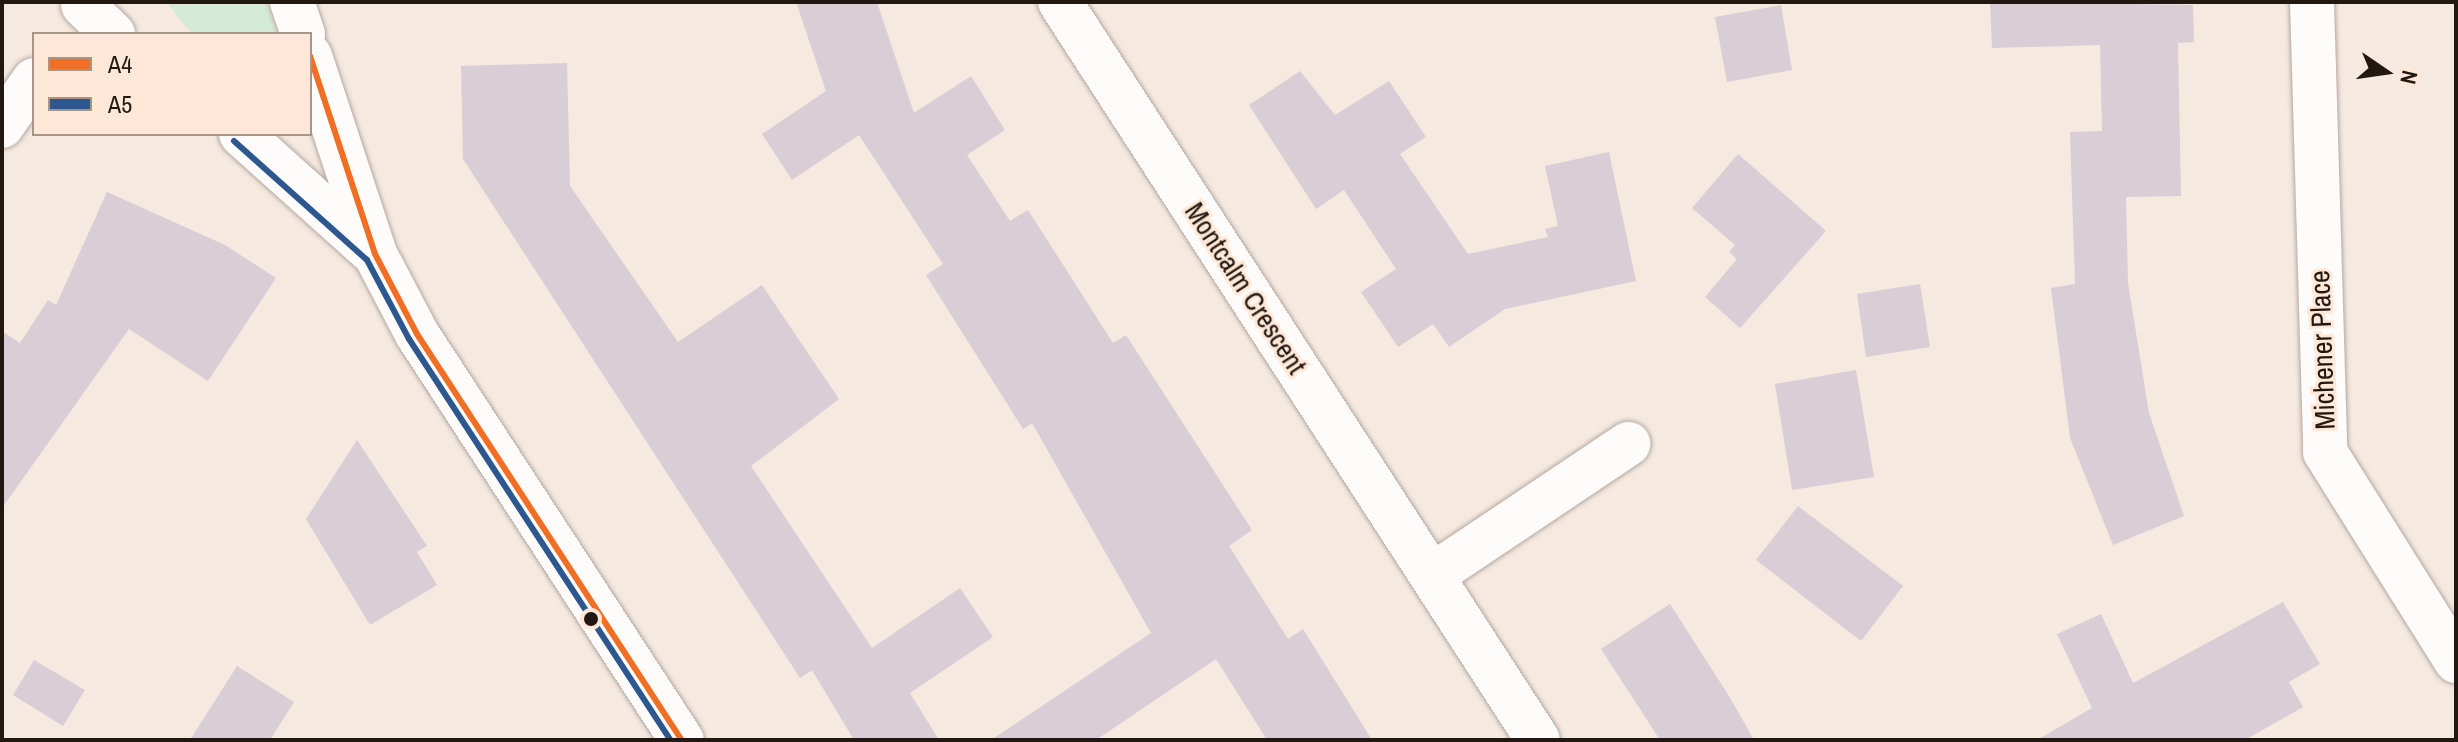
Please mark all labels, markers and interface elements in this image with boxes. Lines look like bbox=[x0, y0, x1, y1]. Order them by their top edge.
legend bbox=[32, 32, 312, 136]
north arrow bbox=[2346, 32, 2426, 112]
text: A4 bbox=[108, 48, 132, 80]
text: N bbox=[2393, 68, 2425, 87]
text: A5 bbox=[108, 88, 132, 120]
street label: Montcalm Crescent bbox=[1178, 196, 1314, 380]
street label: Michener Place bbox=[2302, 270, 2342, 430]
unlabelled marker bbox=[583, 611, 599, 627]

